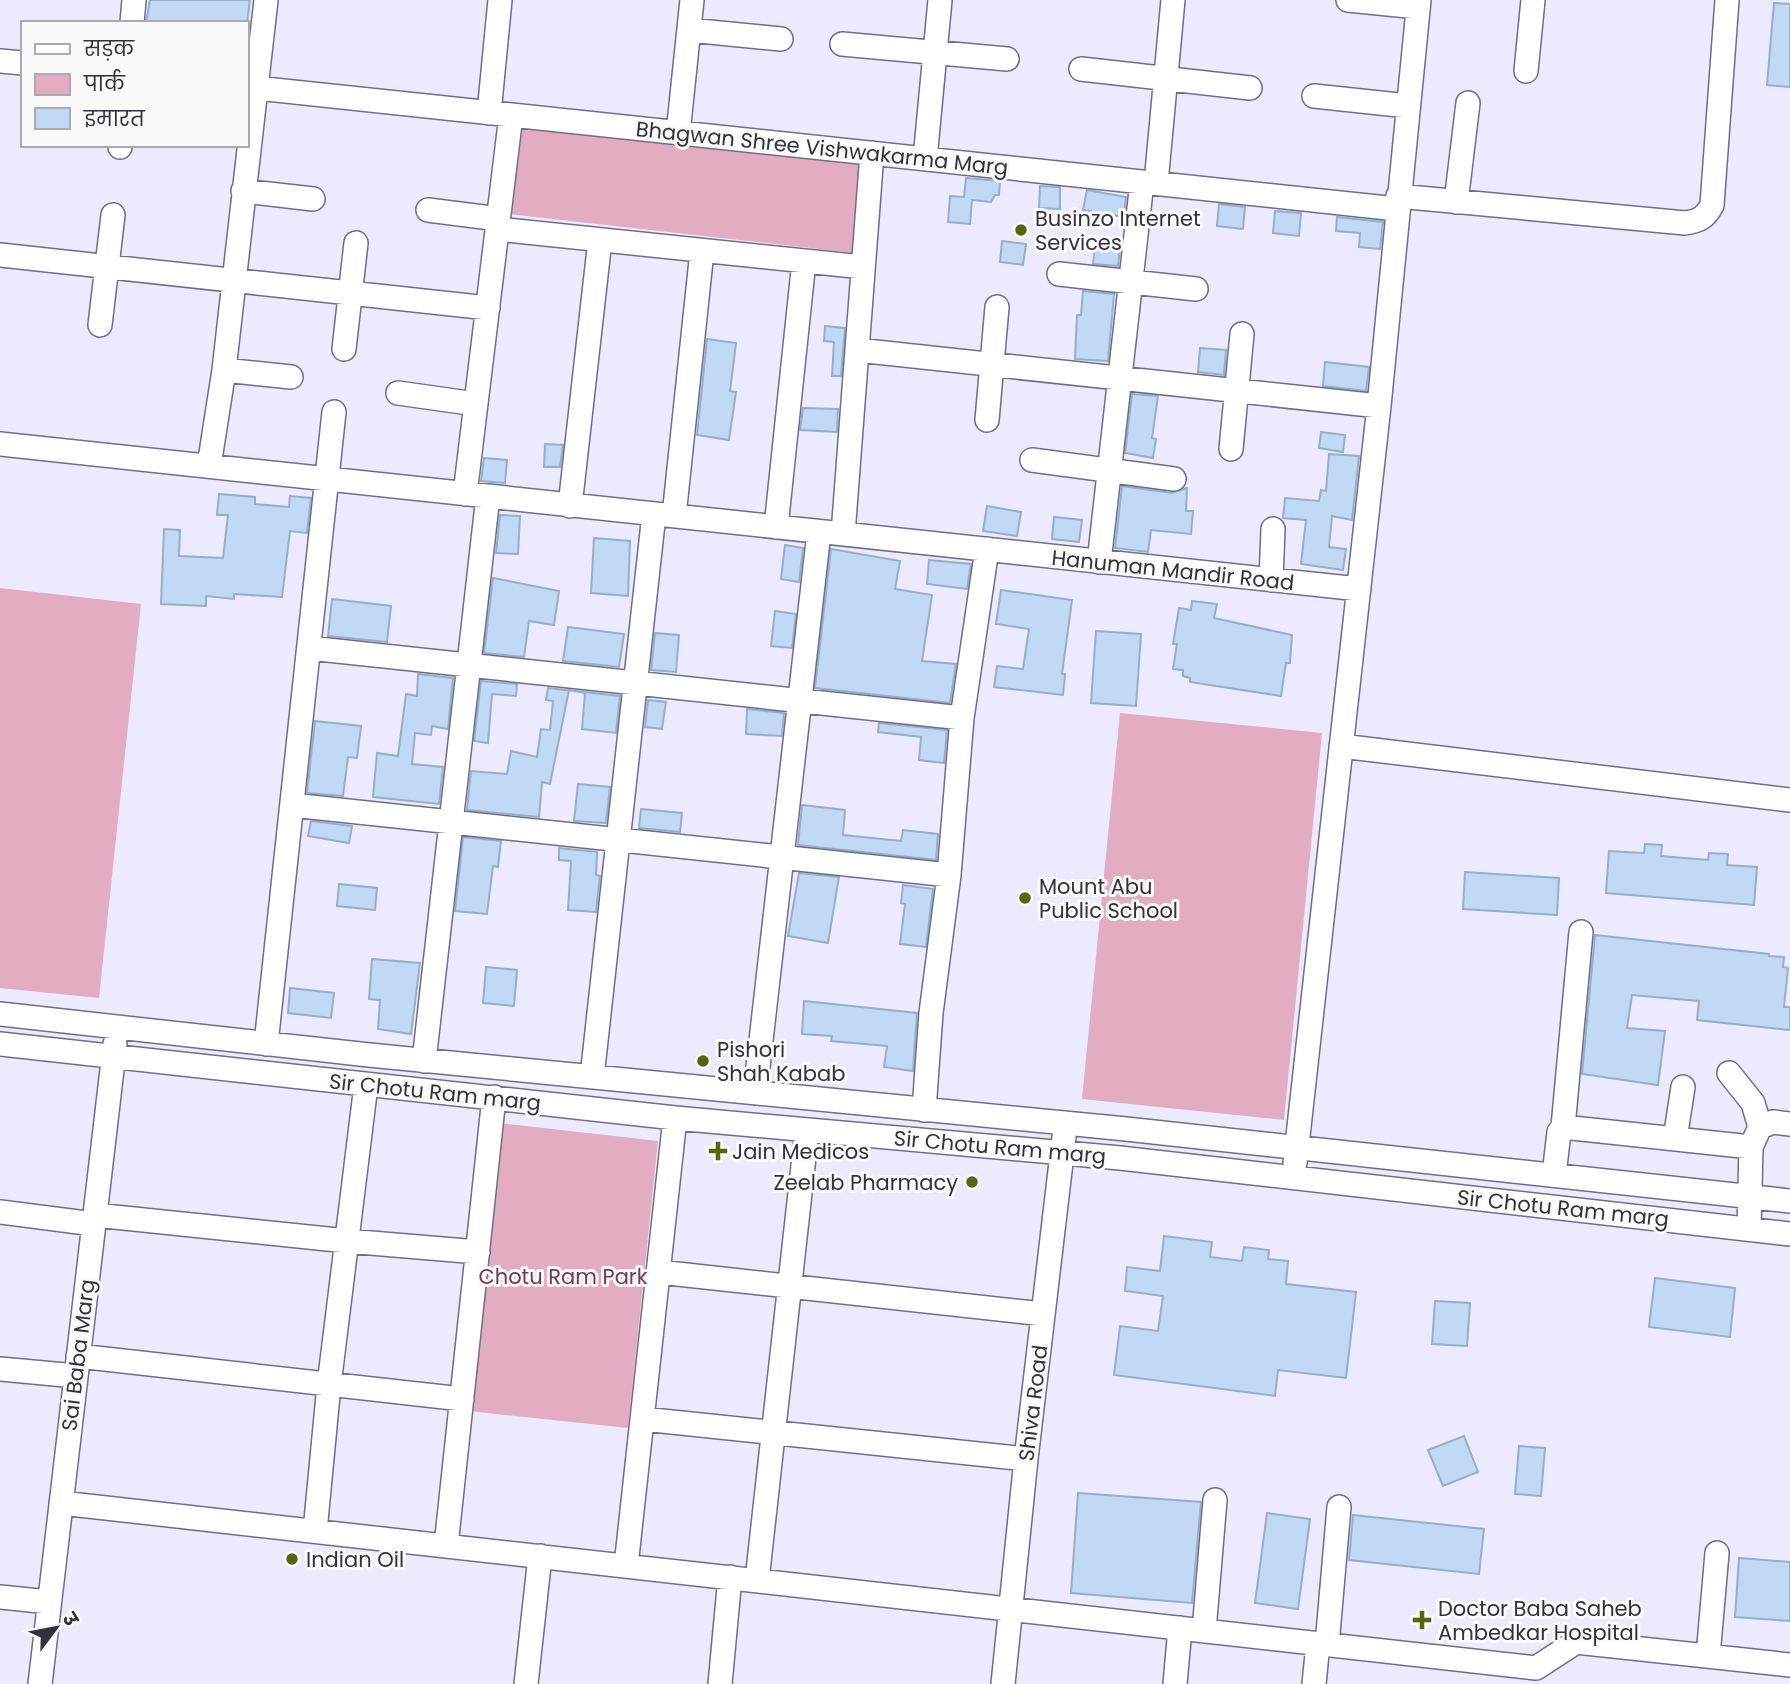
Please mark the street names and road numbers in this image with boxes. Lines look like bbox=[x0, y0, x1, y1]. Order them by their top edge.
street label: Bhagwan Shree Vishwakarma Marg bbox=[634, 114, 1010, 182]
street label: Hanuman Mandir Road bbox=[1050, 543, 1296, 597]
street label: Sir Chotu Ram marg bbox=[328, 1066, 542, 1118]
street label: Sir Chotu Ram marg bbox=[893, 1123, 1107, 1171]
street label: Sir Chotu Ram marg bbox=[1456, 1182, 1670, 1234]
street label: Sai Baba Marg bbox=[54, 1277, 102, 1433]
street label: Shiva Road bbox=[1011, 1343, 1055, 1463]

